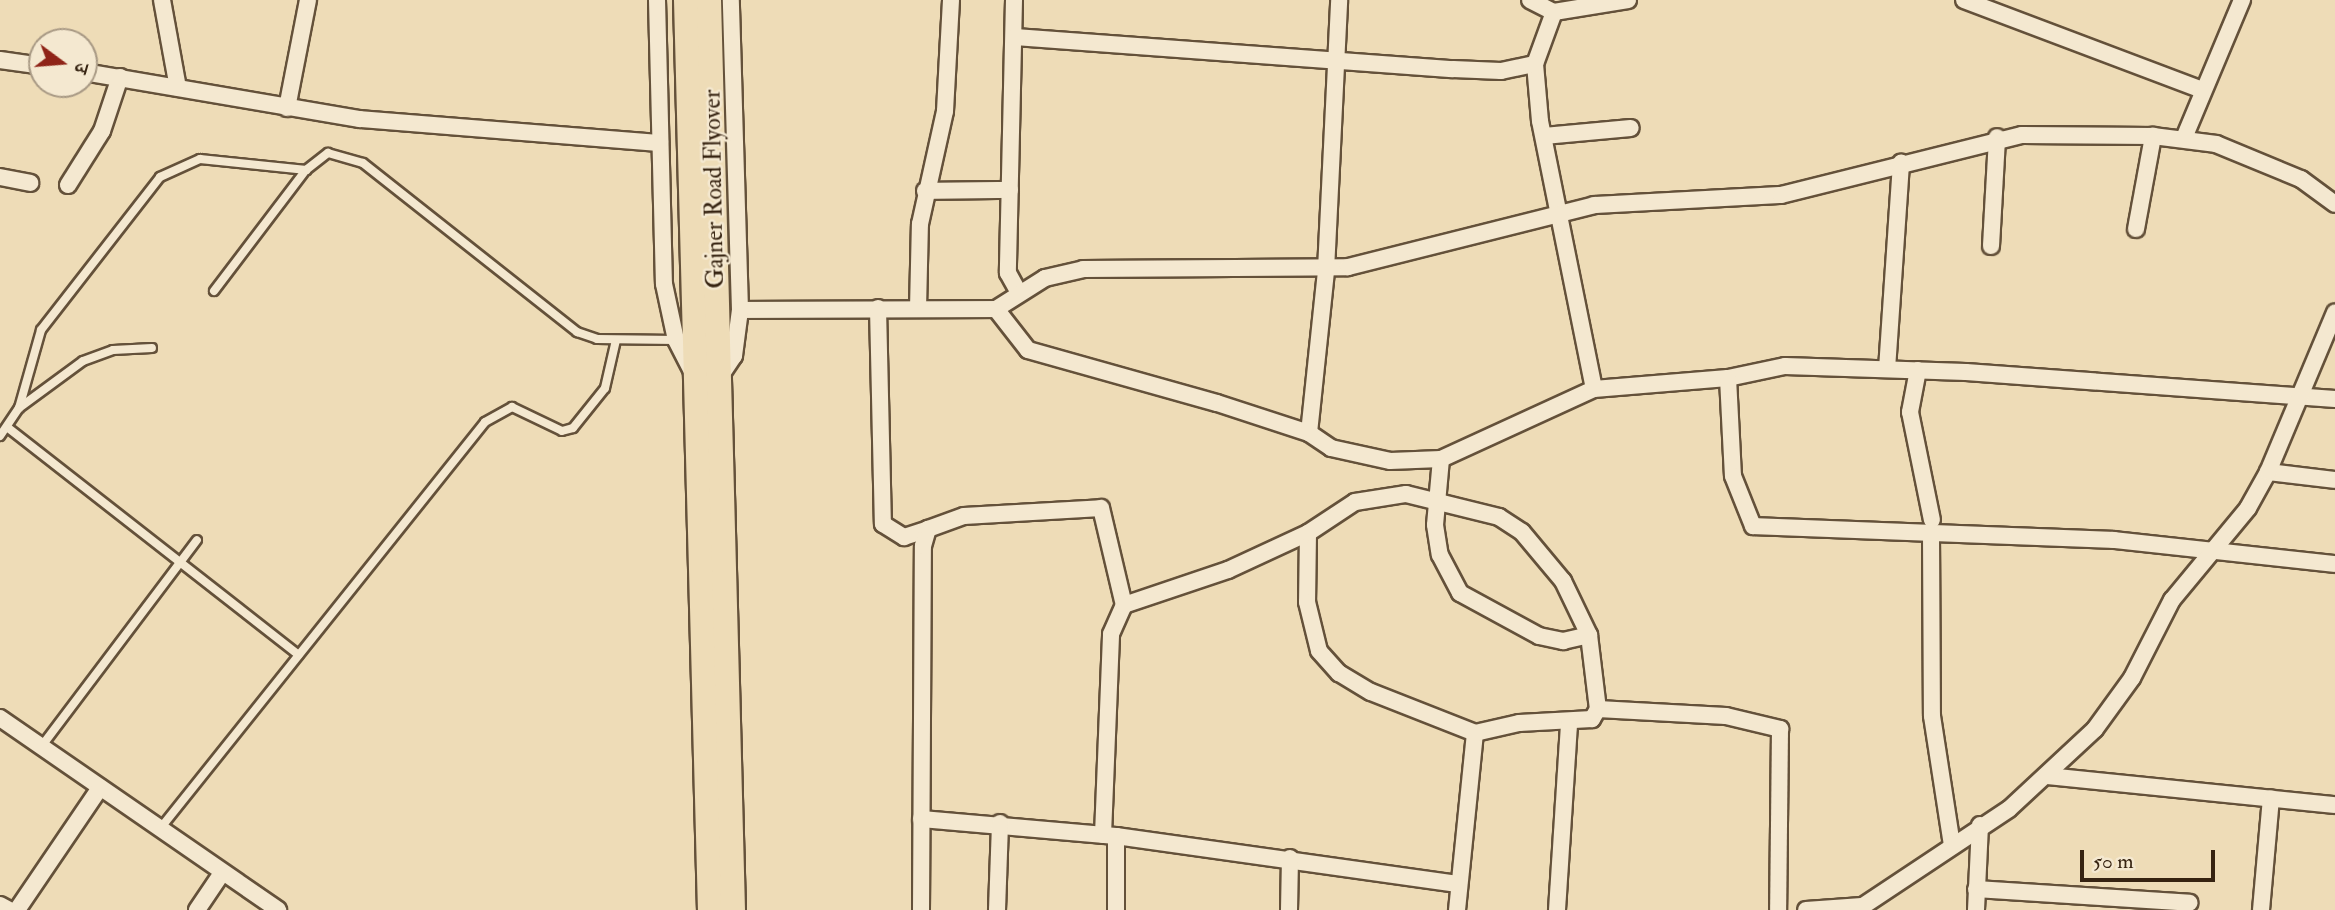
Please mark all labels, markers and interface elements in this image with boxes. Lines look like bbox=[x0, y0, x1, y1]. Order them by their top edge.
north arrow bbox=[28, 28, 98, 98]
text: उ bbox=[68, 60, 94, 76]
street label: Gajner Road Flyover bbox=[698, 89, 730, 289]
scale bar bbox=[2083, 836, 2218, 880]
text: 50 m bbox=[2093, 848, 2134, 875]

